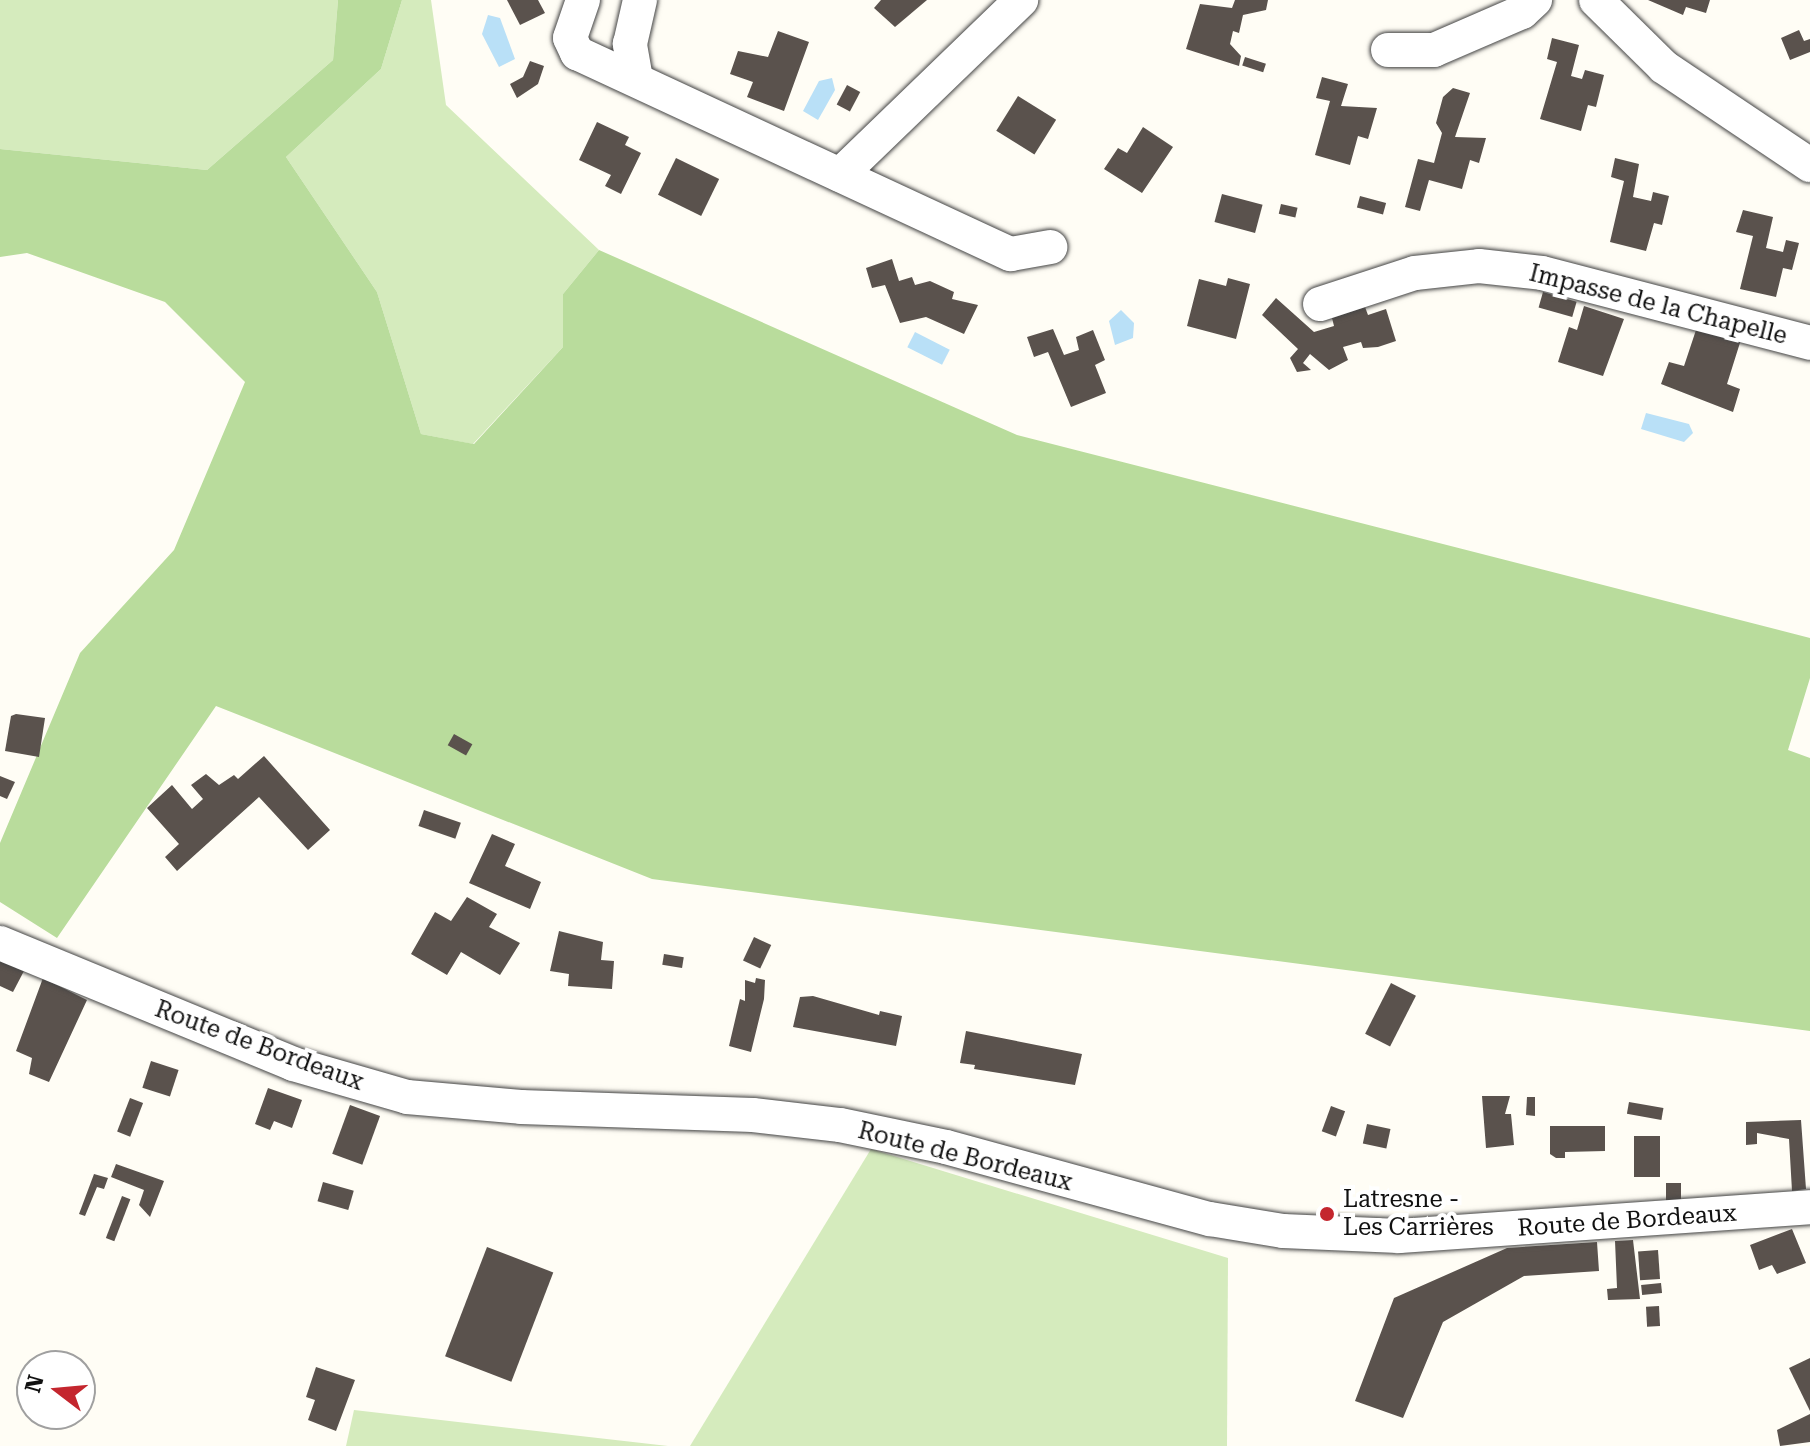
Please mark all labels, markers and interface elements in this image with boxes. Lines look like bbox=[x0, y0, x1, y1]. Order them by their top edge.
street label: Impasse de la Chapelle bbox=[1526, 259, 1790, 351]
street label: Route de Bordeaux bbox=[151, 995, 367, 1097]
street label: Route de Bordeaux bbox=[855, 1116, 1075, 1198]
place label: Latresne - Les Carrières bbox=[1343, 1186, 1494, 1242]
street label: Route de Bordeaux bbox=[1517, 1199, 1737, 1243]
marker: Latresne - Les Carrières bbox=[1318, 1205, 1336, 1223]
north arrow bbox=[16, 1350, 96, 1430]
text: N bbox=[20, 1372, 49, 1395]

